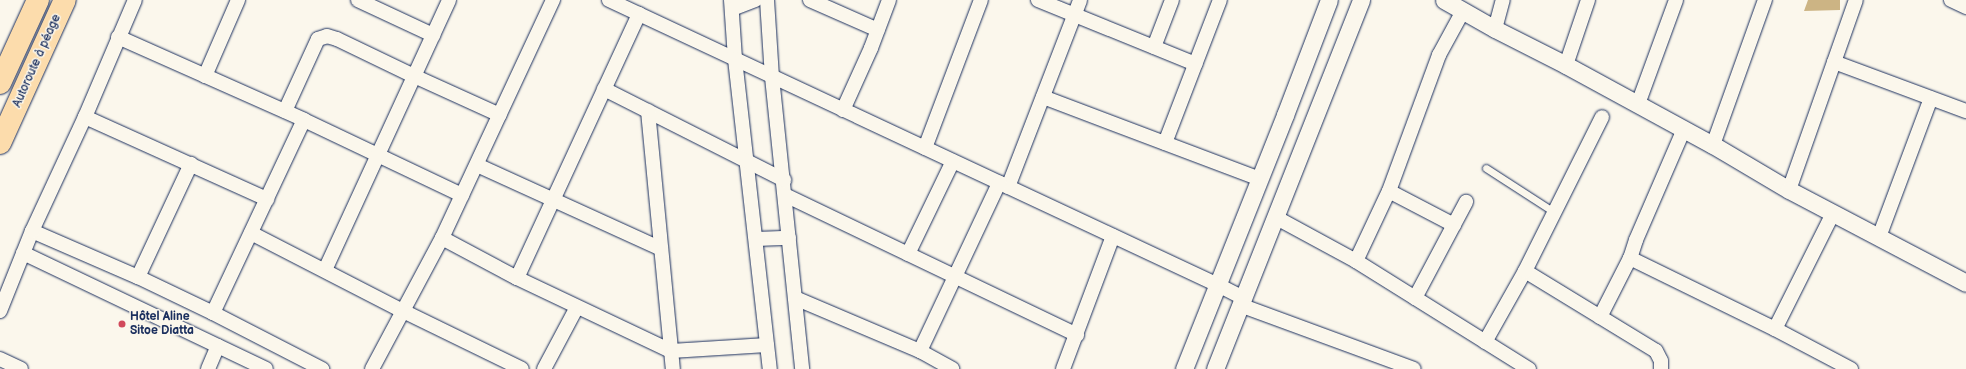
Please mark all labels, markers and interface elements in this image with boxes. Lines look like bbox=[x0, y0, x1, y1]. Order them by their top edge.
street label: Autoroute à péage bbox=[10, 12, 64, 110]
place label: Hôtel Aline Sitoe Diatta bbox=[130, 310, 194, 338]
marker: Hôtel Aline Sitoe Diatta bbox=[117, 319, 127, 329]

